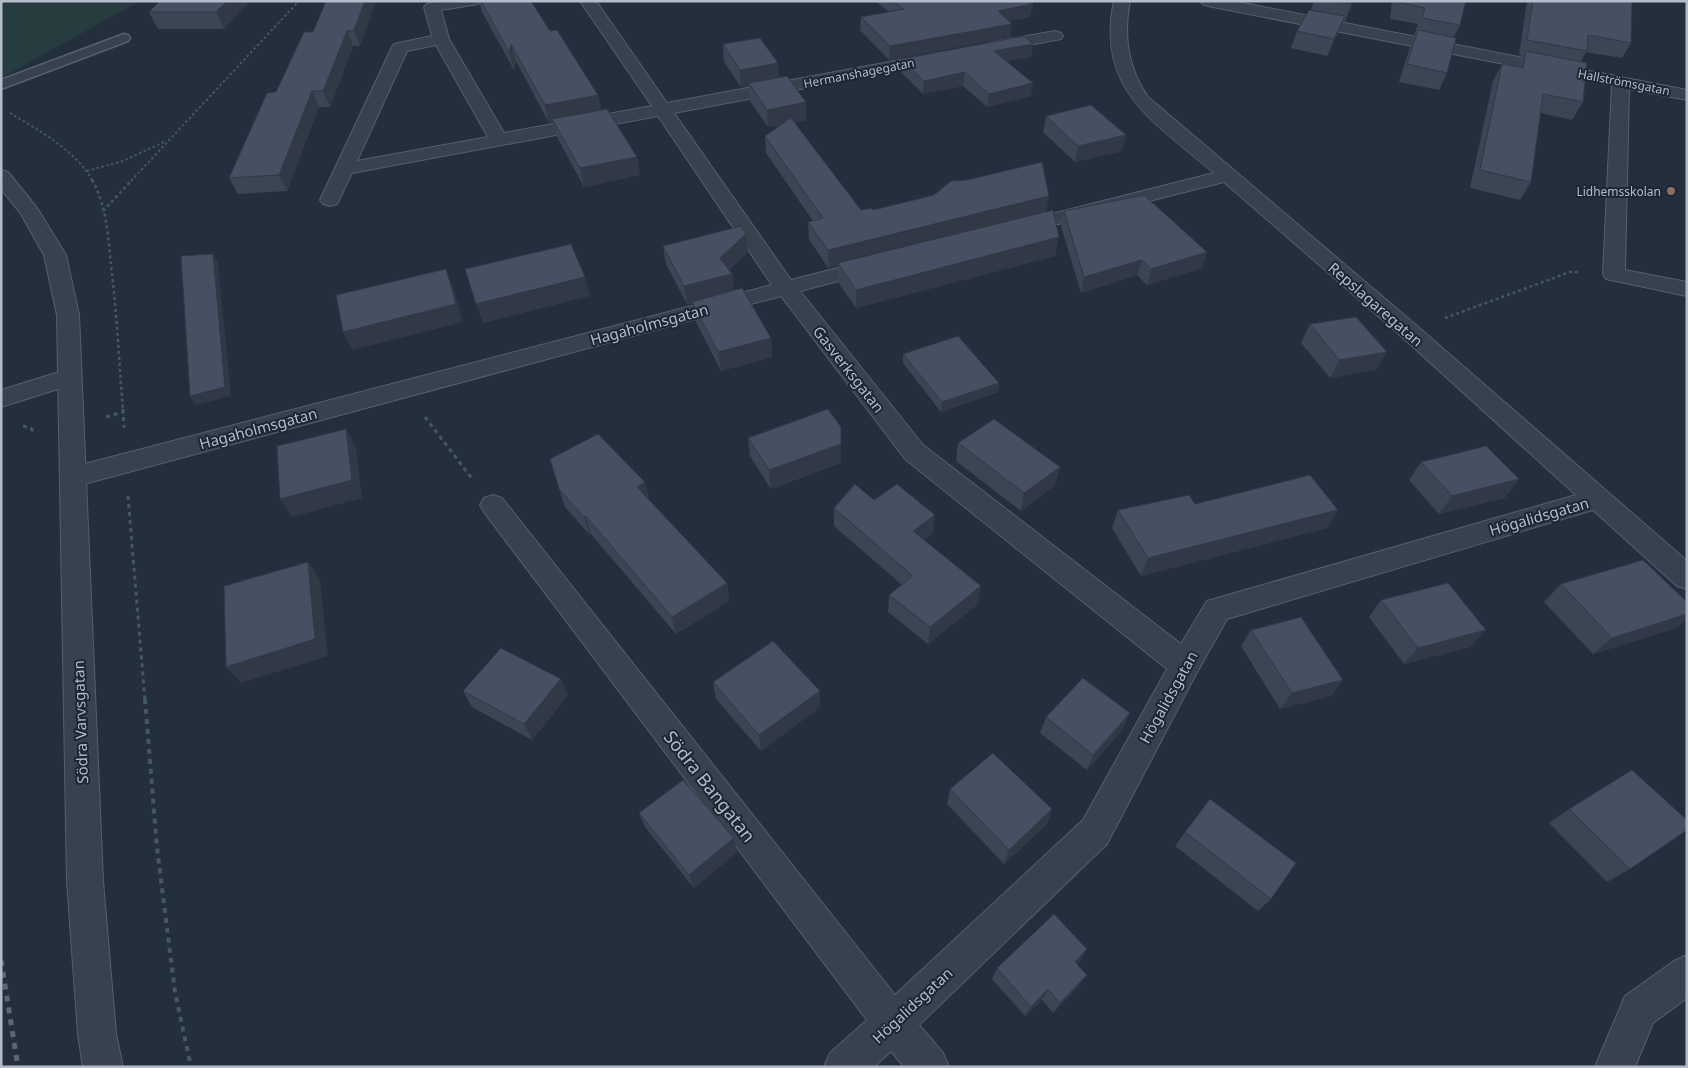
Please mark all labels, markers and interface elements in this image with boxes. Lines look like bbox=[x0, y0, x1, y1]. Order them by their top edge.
street label: Hermanshagegatan bbox=[802, 54, 916, 92]
street label: Hallströmsgatan bbox=[1577, 65, 1671, 99]
place label: Lidhemsskolan bbox=[1576, 183, 1661, 200]
marker: Lidhemsskolan bbox=[1665, 185, 1677, 197]
street label: Repslagaregatan bbox=[1324, 257, 1428, 351]
street label: Hagaholmsgatan bbox=[588, 299, 710, 349]
street label: Gasverksgatan bbox=[809, 322, 889, 416]
street label: Hagaholmsgatan bbox=[197, 403, 319, 453]
street label: Högalidsgatan bbox=[1487, 492, 1591, 540]
street label: Högalidsgatan bbox=[1134, 647, 1202, 747]
street label: Södra Varvsgatan bbox=[68, 660, 92, 784]
street label: Södra Bangatan bbox=[659, 725, 761, 847]
street label: Högalidsgatan bbox=[868, 963, 956, 1047]

